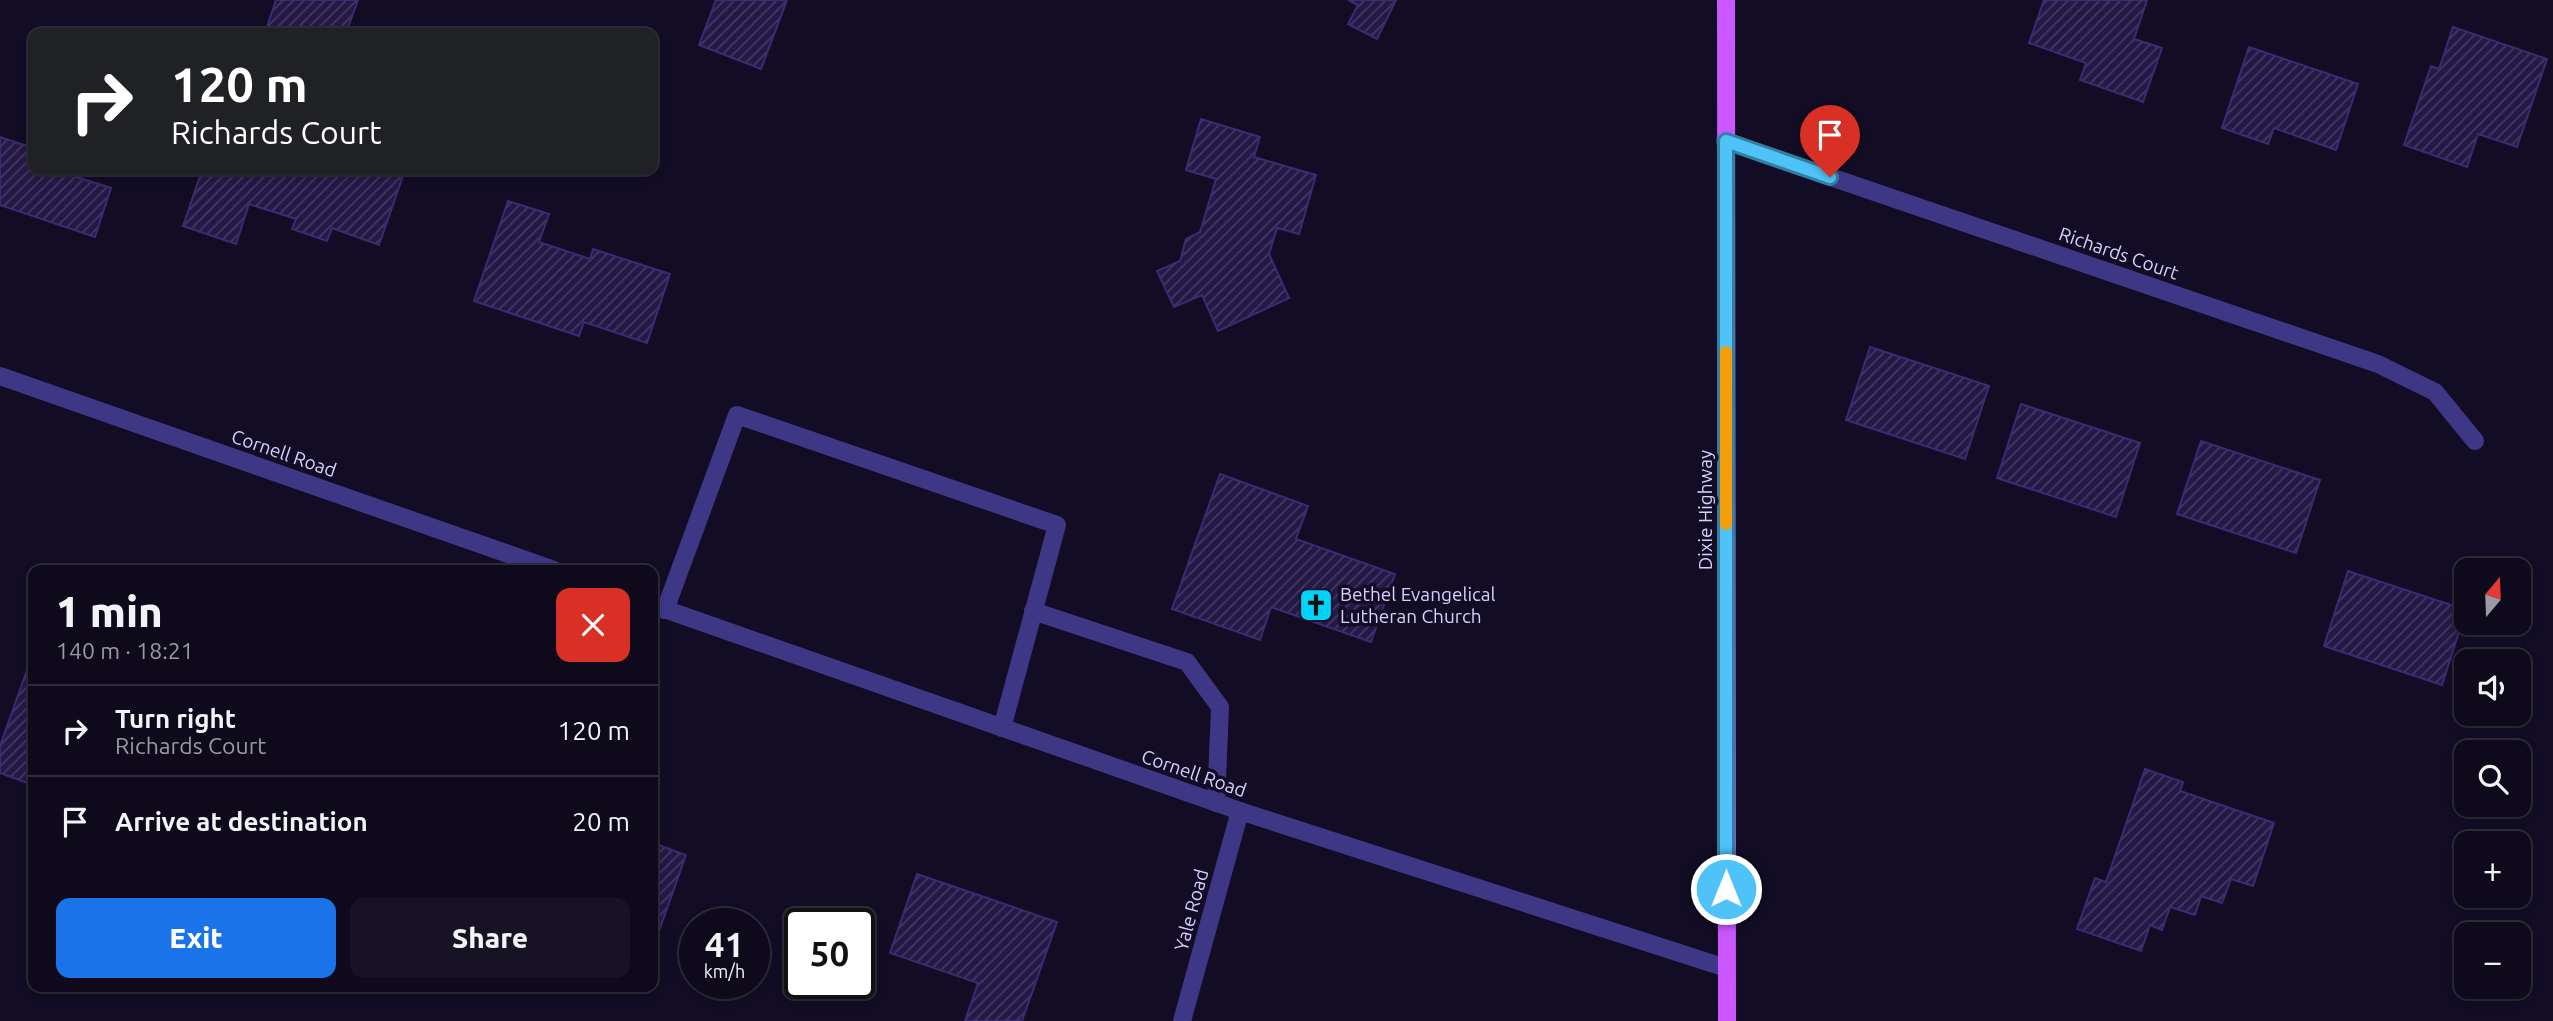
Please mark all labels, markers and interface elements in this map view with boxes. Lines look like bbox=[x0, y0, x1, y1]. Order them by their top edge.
icon: right bbox=[56, 56, 147, 147]
text: 120 m bbox=[171, 56, 308, 111]
pin bbox=[1800, 105, 1860, 177]
text: Richards Court bbox=[171, 114, 382, 150]
icon: arrive bbox=[1811, 116, 1849, 154]
street label: Richards Court bbox=[2056, 222, 2182, 284]
street label: Cornell Road bbox=[229, 425, 339, 481]
street label: Dixie Highway bbox=[1694, 450, 1716, 570]
north arrow bbox=[2454, 558, 2530, 635]
map controls bbox=[2454, 558, 2531, 999]
place label: Bethel Evangelical Lutheran Church bbox=[1340, 583, 1496, 627]
church icon: Bethel Evangelical Lutheran Church bbox=[1297, 586, 1335, 624]
text: 1 min bbox=[56, 588, 163, 635]
button: close bbox=[556, 588, 630, 662]
text: 140 m · 18:21 bbox=[56, 638, 194, 663]
button: sound bbox=[2454, 649, 2531, 726]
text: Turn right bbox=[115, 704, 236, 733]
icon: right bbox=[56, 712, 94, 750]
text: 120 m bbox=[558, 716, 630, 745]
text: Richards Court bbox=[115, 733, 266, 758]
button: search bbox=[2454, 740, 2531, 817]
street label: Cornell Road bbox=[1139, 745, 1249, 801]
icon: arrive bbox=[56, 803, 94, 841]
text: Arrive at destination bbox=[115, 807, 368, 836]
text: 20 m bbox=[572, 807, 630, 836]
button: + bbox=[2454, 831, 2531, 908]
position arrow bbox=[1689, 852, 1763, 926]
street label: Yale Road bbox=[1170, 867, 1212, 953]
button: Exit bbox=[56, 898, 336, 978]
button: Share bbox=[350, 898, 630, 978]
speed limit sign: 50 bbox=[784, 908, 875, 999]
button: − bbox=[2454, 922, 2531, 999]
text: 41 bbox=[705, 924, 744, 964]
text: km/h bbox=[704, 961, 745, 981]

